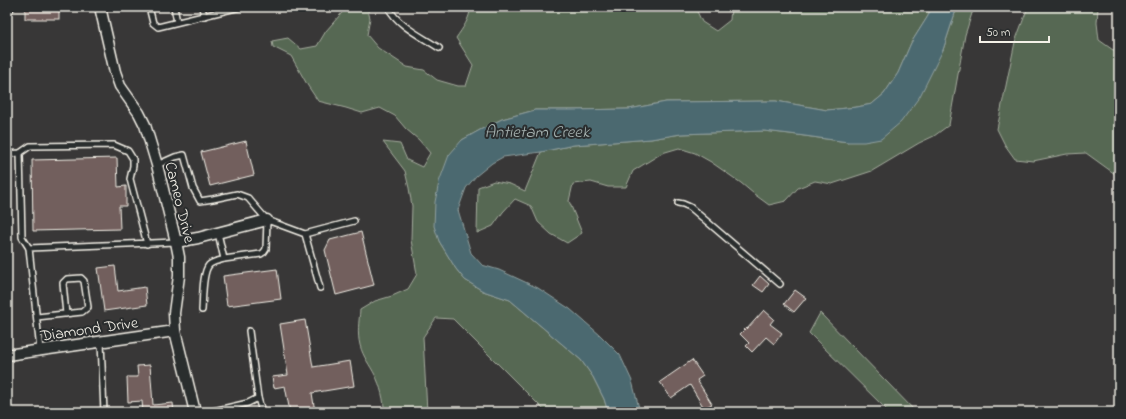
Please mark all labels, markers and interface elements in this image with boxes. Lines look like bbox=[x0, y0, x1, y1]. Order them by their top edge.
scale bar bbox=[980, 18, 1049, 44]
text: 50 m bbox=[986, 24, 1010, 42]
water label: Antietam Creek bbox=[485, 120, 591, 145]
street label: Cameo Drive bbox=[157, 159, 201, 246]
street label: Diamond Drive bbox=[38, 311, 140, 349]

